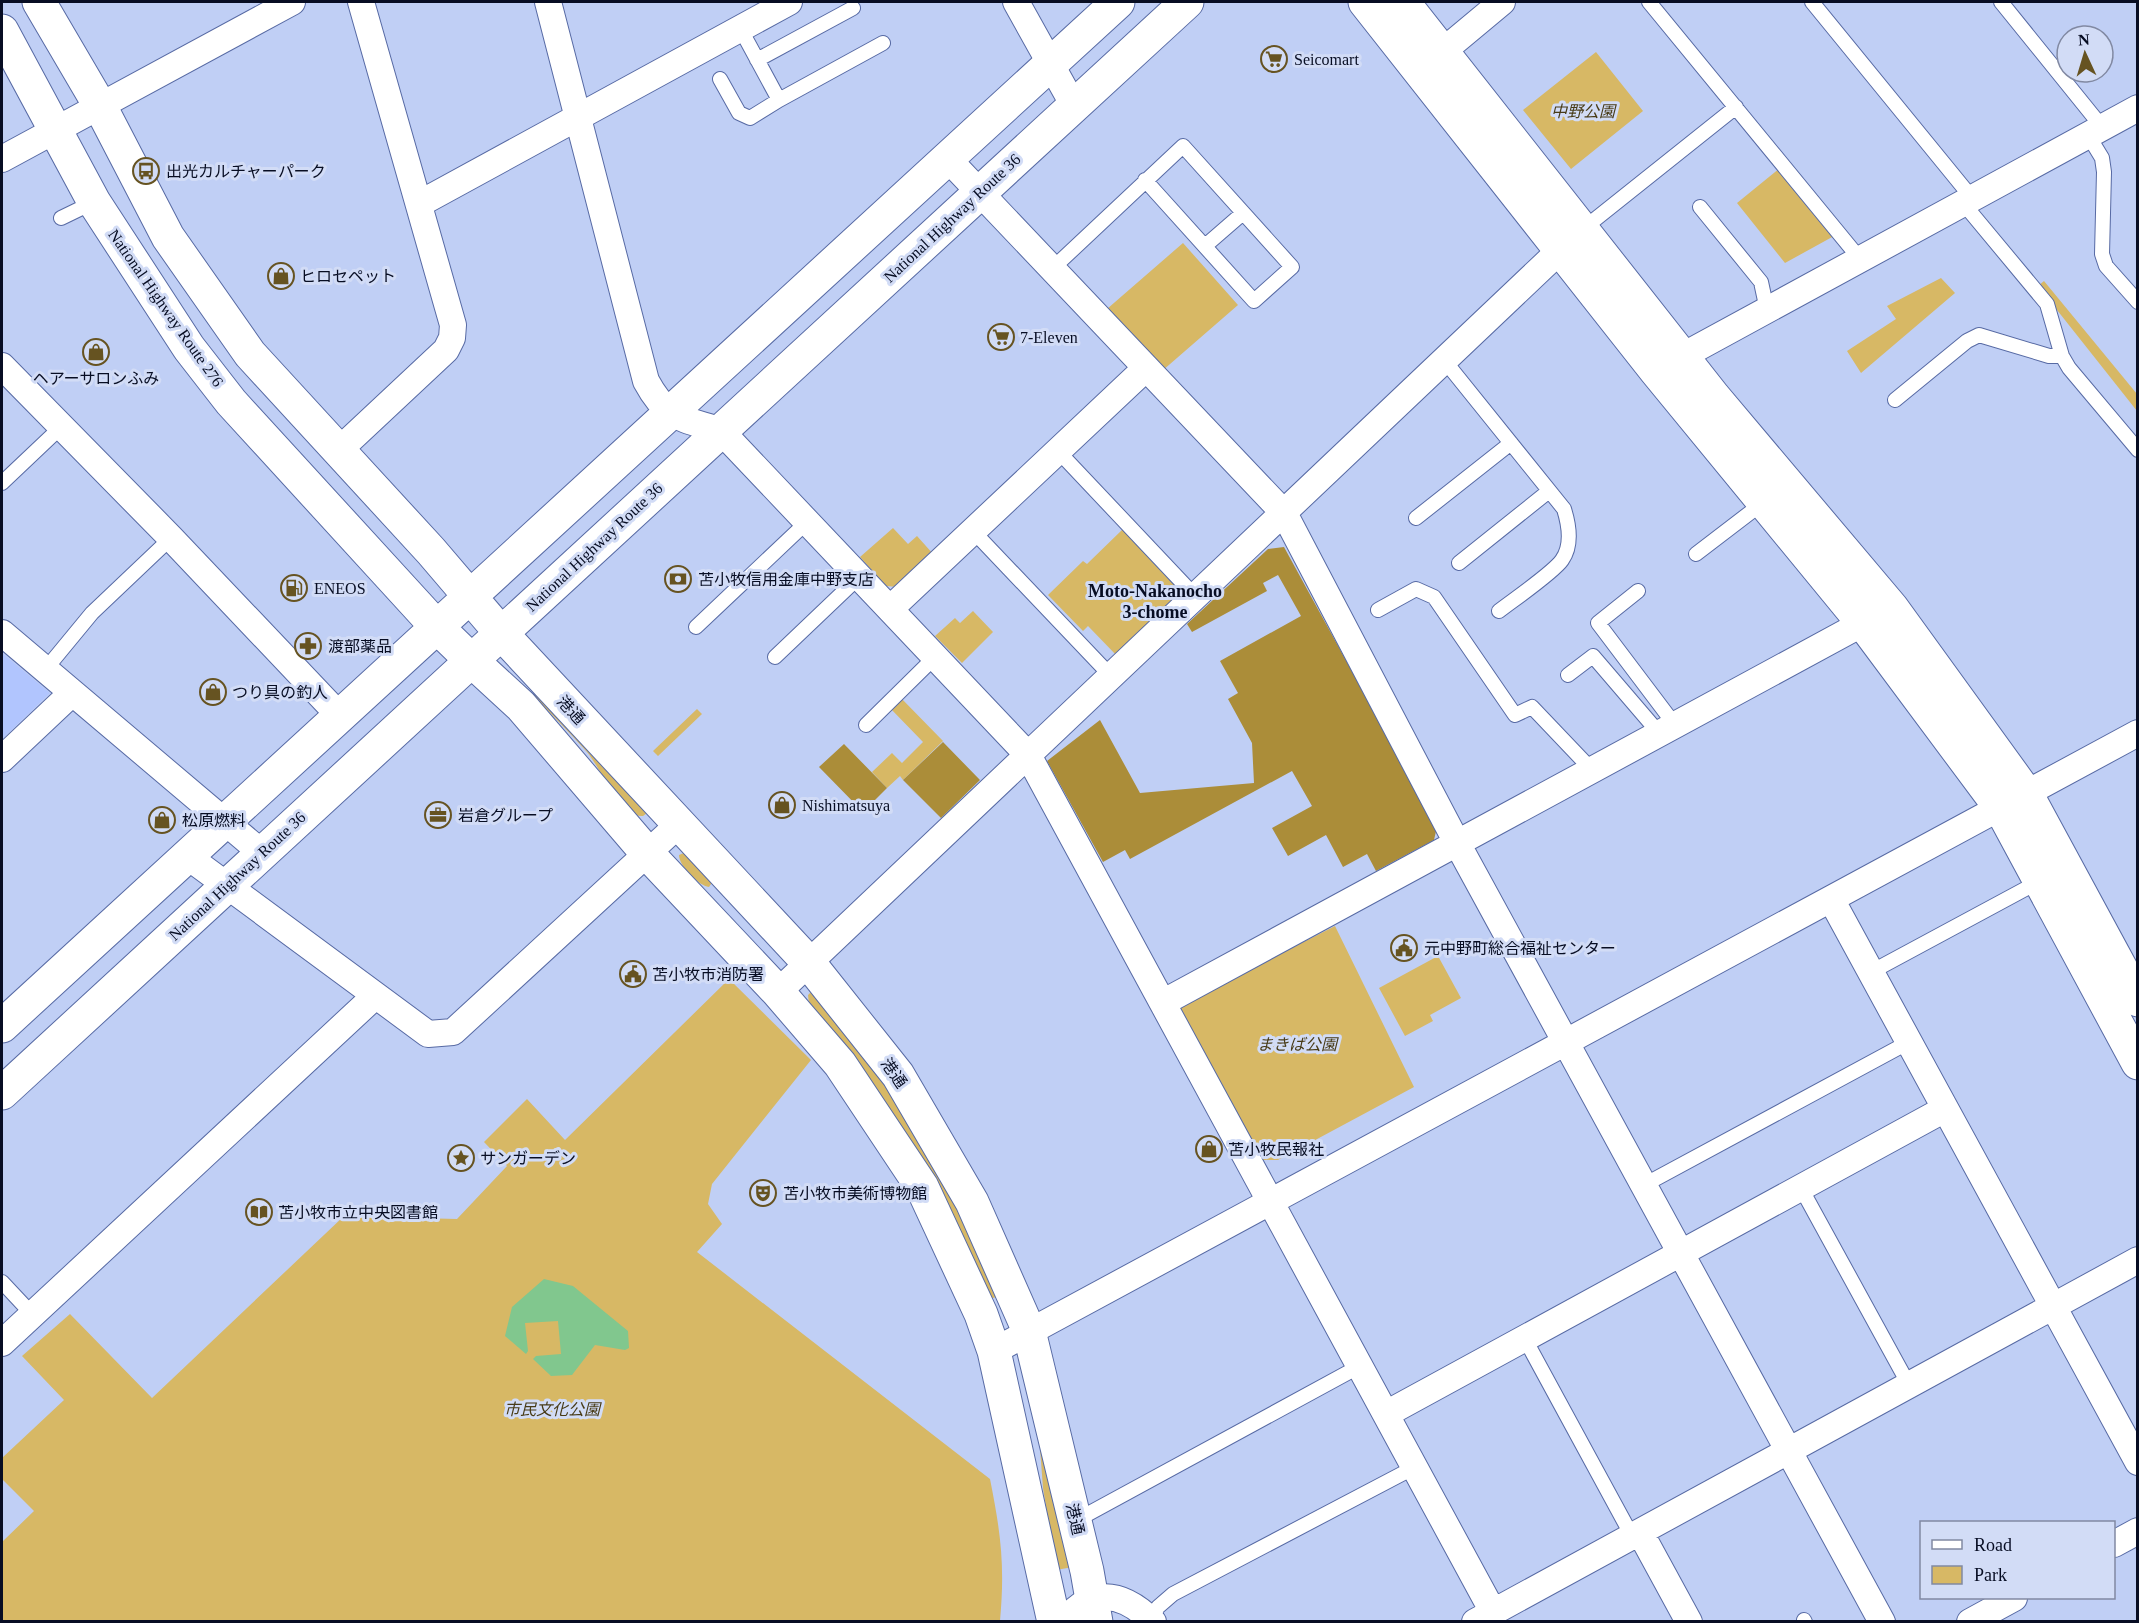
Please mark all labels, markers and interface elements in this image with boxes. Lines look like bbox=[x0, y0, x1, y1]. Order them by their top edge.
north arrow bbox=[2055, 24, 2115, 84]
text: N bbox=[2078, 31, 2091, 48]
supermarket icon: Seicomart bbox=[1259, 44, 1289, 74]
place label: Seicomart bbox=[1294, 51, 1359, 68]
park label: 中野公園 bbox=[1551, 103, 1617, 120]
street label: National Highway Route 36 bbox=[880, 150, 1024, 286]
bus stop icon: 出光カルチャーパーク bbox=[131, 156, 161, 186]
place label: 出光カルチャーパーク bbox=[166, 163, 326, 180]
street label: National Highway Route 276 bbox=[104, 226, 227, 390]
shop icon: ヒロセペット bbox=[266, 261, 296, 291]
place label: ヒロセペット bbox=[300, 268, 396, 285]
supermarket icon: 7-Eleven bbox=[986, 322, 1016, 352]
place label: 7-Eleven bbox=[1020, 329, 1078, 346]
shop icon: ヘアーサロンふみ bbox=[81, 337, 111, 367]
place label: ヘアーサロンふみ bbox=[33, 370, 159, 387]
street label: National Highway Route 36 bbox=[522, 479, 666, 615]
bank icon: 苫小牧信用金庫中野支店 bbox=[663, 564, 693, 594]
place label: 苫小牧信用金庫中野支店 bbox=[698, 571, 874, 588]
fuel station icon: ENEOS bbox=[279, 573, 309, 603]
place label: ENEOS bbox=[314, 580, 366, 597]
district label: Moto-Nakanocho 3-chome bbox=[1088, 581, 1222, 622]
pharmacy icon: 渡部薬品 bbox=[293, 631, 323, 661]
place label: 渡部薬品 bbox=[328, 638, 392, 655]
shop icon: つり具の釣人 bbox=[198, 677, 228, 707]
place label: つり具の釣人 bbox=[232, 684, 328, 701]
street label: 港通 bbox=[554, 692, 588, 728]
shop icon: Nishimatsuya bbox=[767, 790, 797, 820]
place label: Nishimatsuya bbox=[802, 797, 890, 815]
office icon: 岩倉グループ bbox=[423, 800, 453, 830]
shop icon: 松原燃料 bbox=[147, 805, 177, 835]
place label: 岩倉グループ bbox=[458, 807, 553, 824]
street label: National Highway Route 36 bbox=[165, 808, 309, 944]
place label: 松原燃料 bbox=[182, 812, 246, 829]
public building icon: 元中野町総合福祉センター bbox=[1389, 933, 1419, 963]
place label: 元中野町総合福祉センター bbox=[1424, 940, 1616, 957]
public building icon: 苫小牧市消防署 bbox=[618, 959, 648, 989]
place label: 苫小牧市消防署 bbox=[652, 966, 764, 983]
park label: まきば公園 bbox=[1257, 1036, 1339, 1053]
street label: 港通 bbox=[878, 1055, 910, 1091]
shop icon: 苫小牧民報社 bbox=[1194, 1134, 1224, 1164]
place label: 苫小牧民報社 bbox=[1228, 1141, 1324, 1158]
place icon: サンガーデン bbox=[446, 1143, 476, 1173]
place label: サンガーデン bbox=[480, 1150, 576, 1167]
theatre icon: 苫小牧市美術博物館 bbox=[748, 1178, 778, 1208]
place label: 苫小牧市美術博物館 bbox=[783, 1185, 927, 1202]
library icon: 苫小牧市立中央図書館 bbox=[244, 1197, 274, 1227]
place label: 苫小牧市立中央図書館 bbox=[278, 1204, 438, 1221]
park label: 市民文化公園 bbox=[504, 1401, 602, 1418]
street label: 港通 bbox=[1063, 1501, 1087, 1537]
legend bbox=[1920, 1521, 2115, 1599]
text: Road bbox=[1974, 1535, 2012, 1555]
text: Park bbox=[1974, 1565, 2007, 1585]

